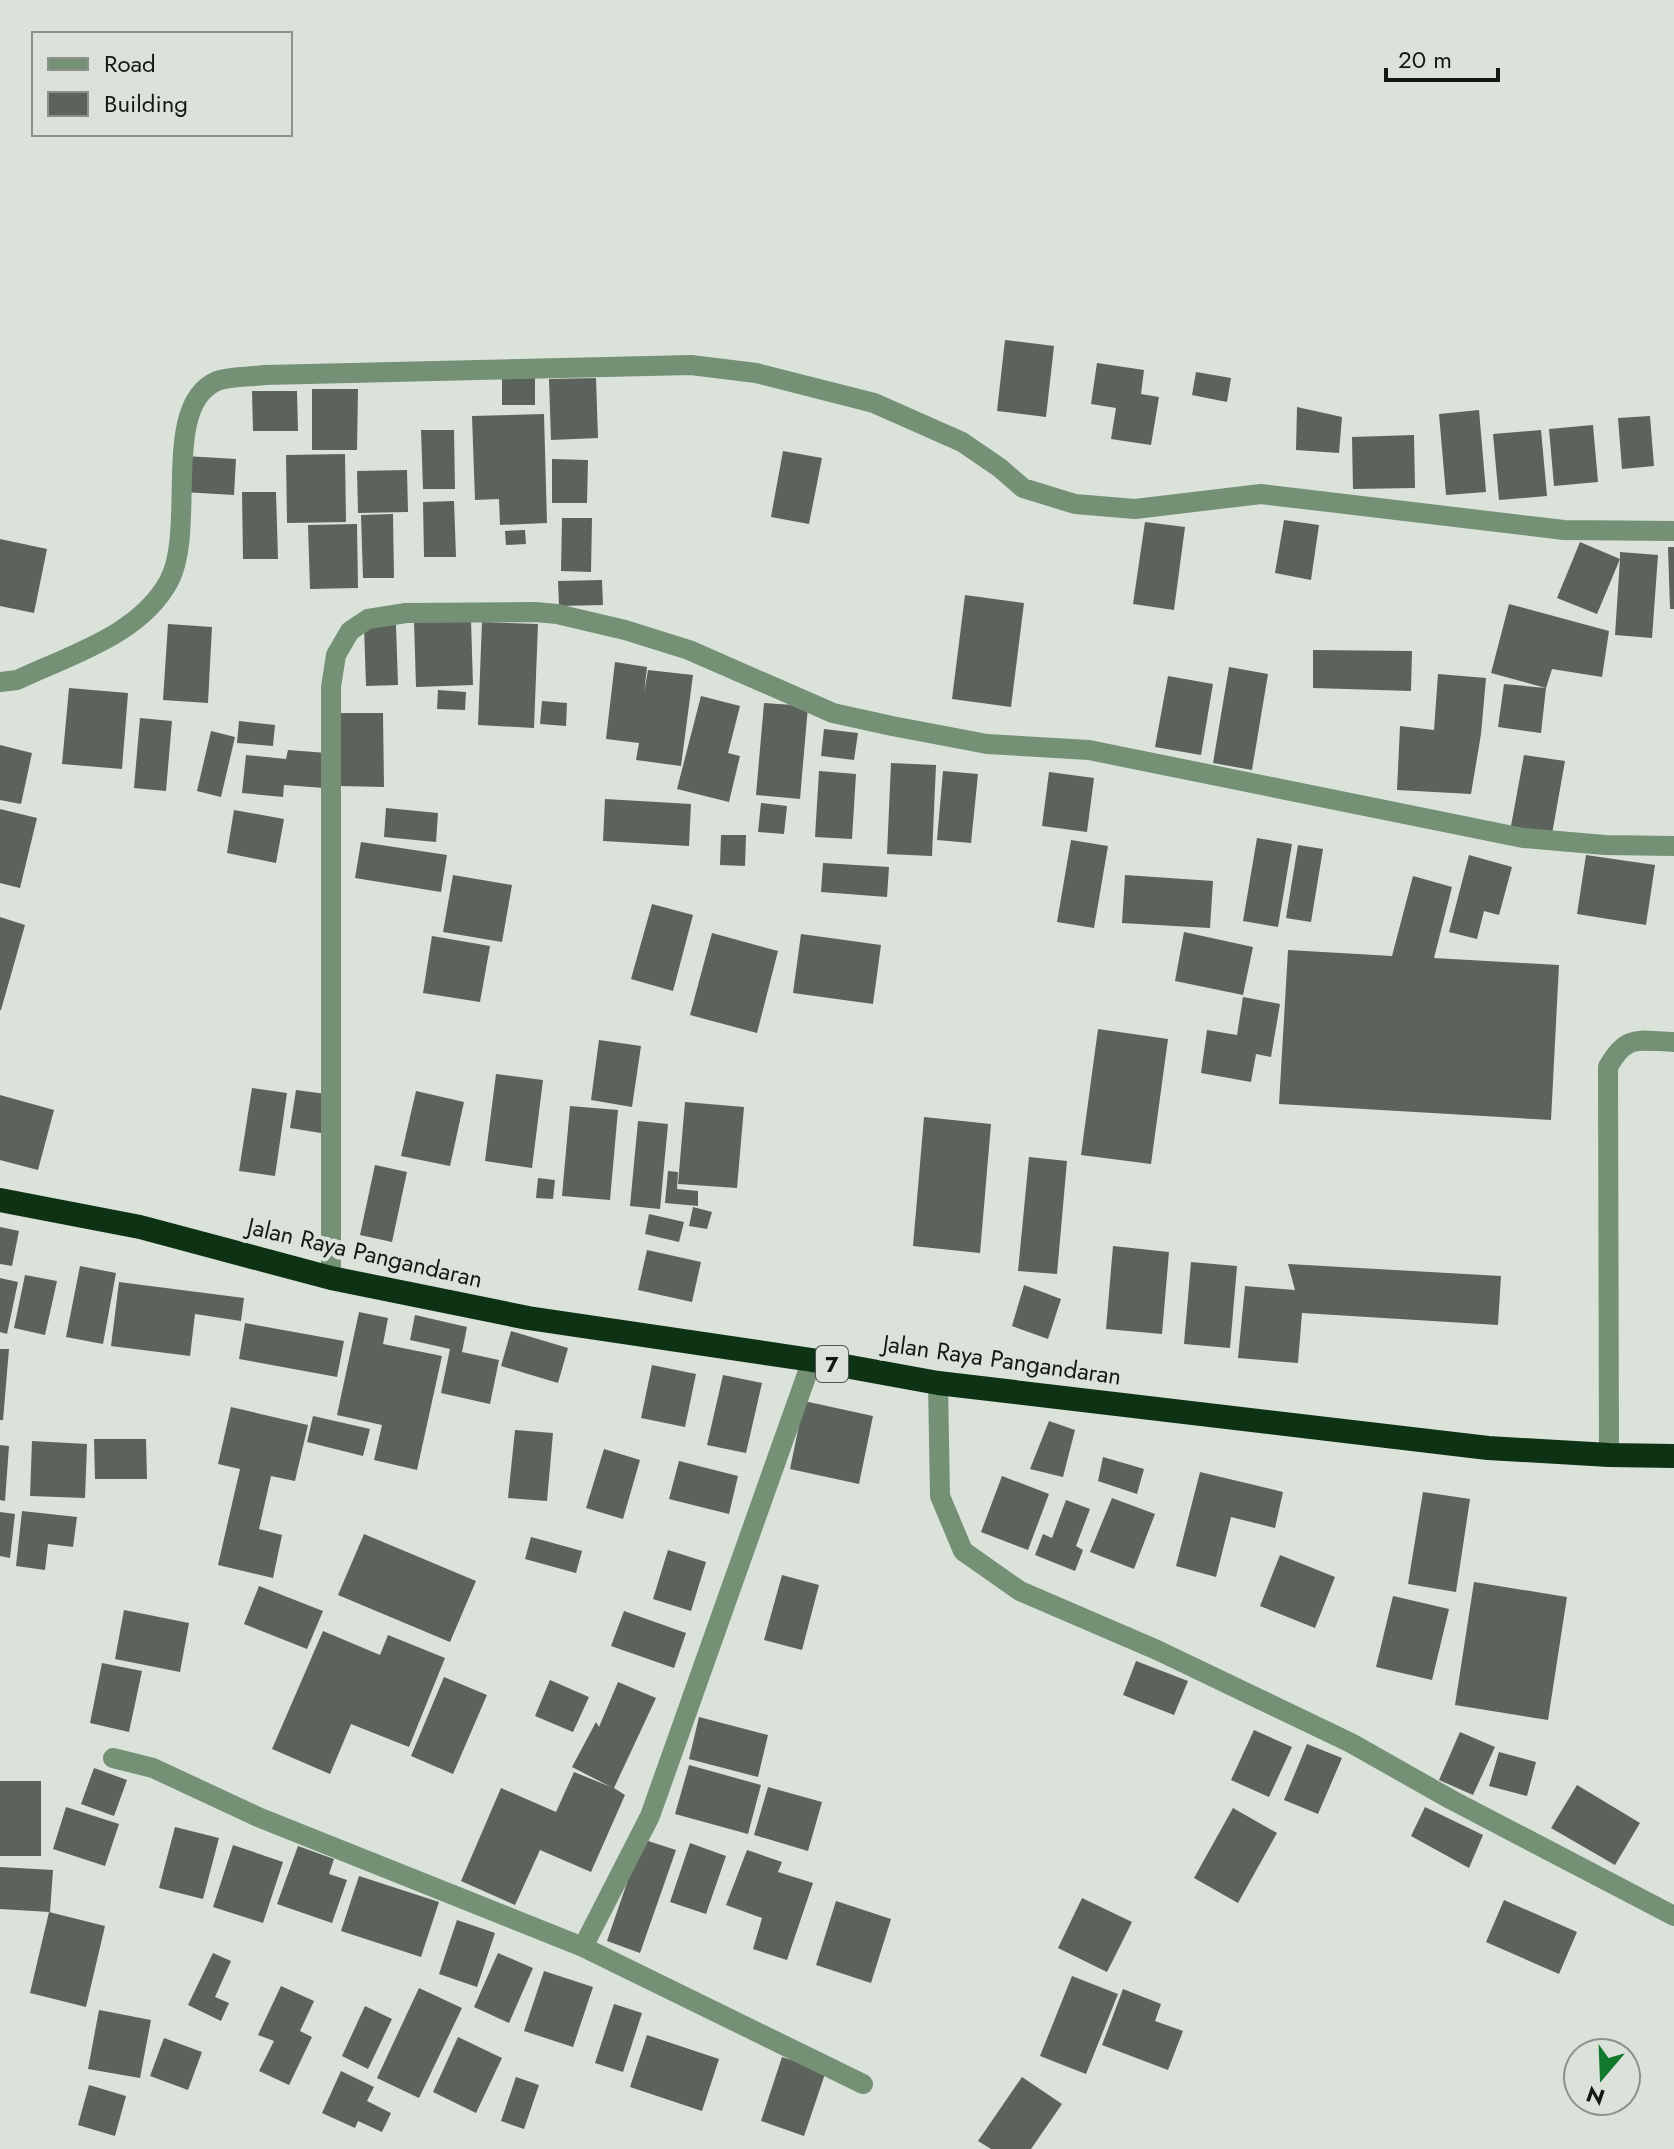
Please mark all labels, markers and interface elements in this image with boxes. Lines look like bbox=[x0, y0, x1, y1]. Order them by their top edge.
legend bbox=[32, 32, 292, 136]
scale bar bbox=[1386, 32, 1498, 82]
text: 20 m bbox=[1398, 42, 1452, 77]
text: Road bbox=[104, 46, 156, 81]
text: Building bbox=[104, 86, 188, 121]
street label: Jalan Raya Pangandaran bbox=[241, 1208, 486, 1297]
street label: Jalan Raya Pangandaran bbox=[878, 1325, 1124, 1394]
road number: 7 bbox=[816, 1346, 848, 1382]
north arrow bbox=[1562, 2037, 1642, 2117]
text: N bbox=[1582, 2078, 1609, 2114]

